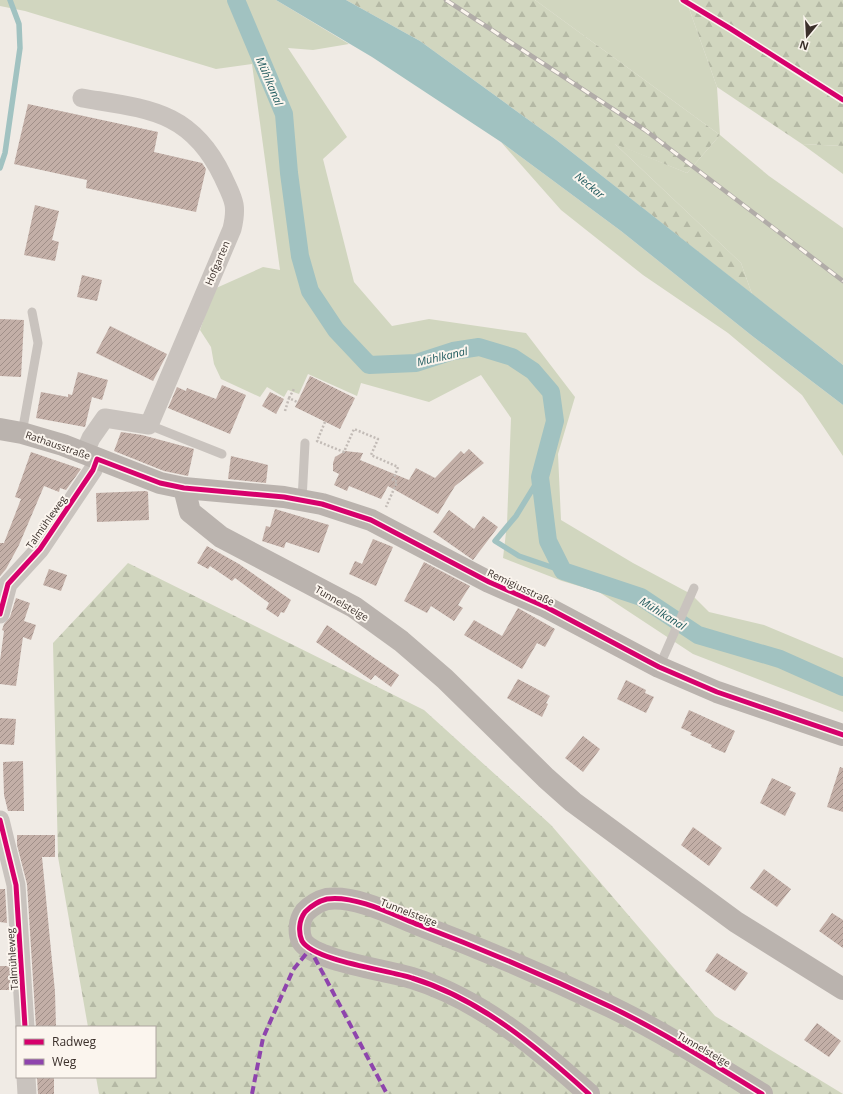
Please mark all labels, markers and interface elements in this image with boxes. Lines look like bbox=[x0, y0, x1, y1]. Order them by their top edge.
north arrow bbox=[787, 16, 827, 56]
text: N bbox=[797, 37, 810, 55]
water label: Mühlkanal bbox=[253, 54, 287, 108]
water label: Neckar bbox=[572, 168, 608, 202]
street label: Hofgarten bbox=[201, 239, 233, 287]
water label: Mühlkanal bbox=[415, 343, 469, 369]
street label: Rathausstraße bbox=[24, 427, 93, 463]
street label: Talmühleweg bbox=[22, 492, 70, 551]
street label: Remigiusstraße bbox=[485, 565, 557, 609]
street label: Tunnelsteige bbox=[313, 582, 372, 624]
water label: Mühlkanal bbox=[637, 593, 689, 633]
street label: Tunnelsteige bbox=[379, 895, 440, 929]
street label: Talmühleweg bbox=[3, 927, 21, 990]
legend bbox=[16, 1026, 156, 1078]
street label: Tunnelsteige bbox=[675, 1028, 734, 1070]
text: Radweg bbox=[52, 1033, 96, 1050]
text: Weg bbox=[52, 1053, 77, 1070]

